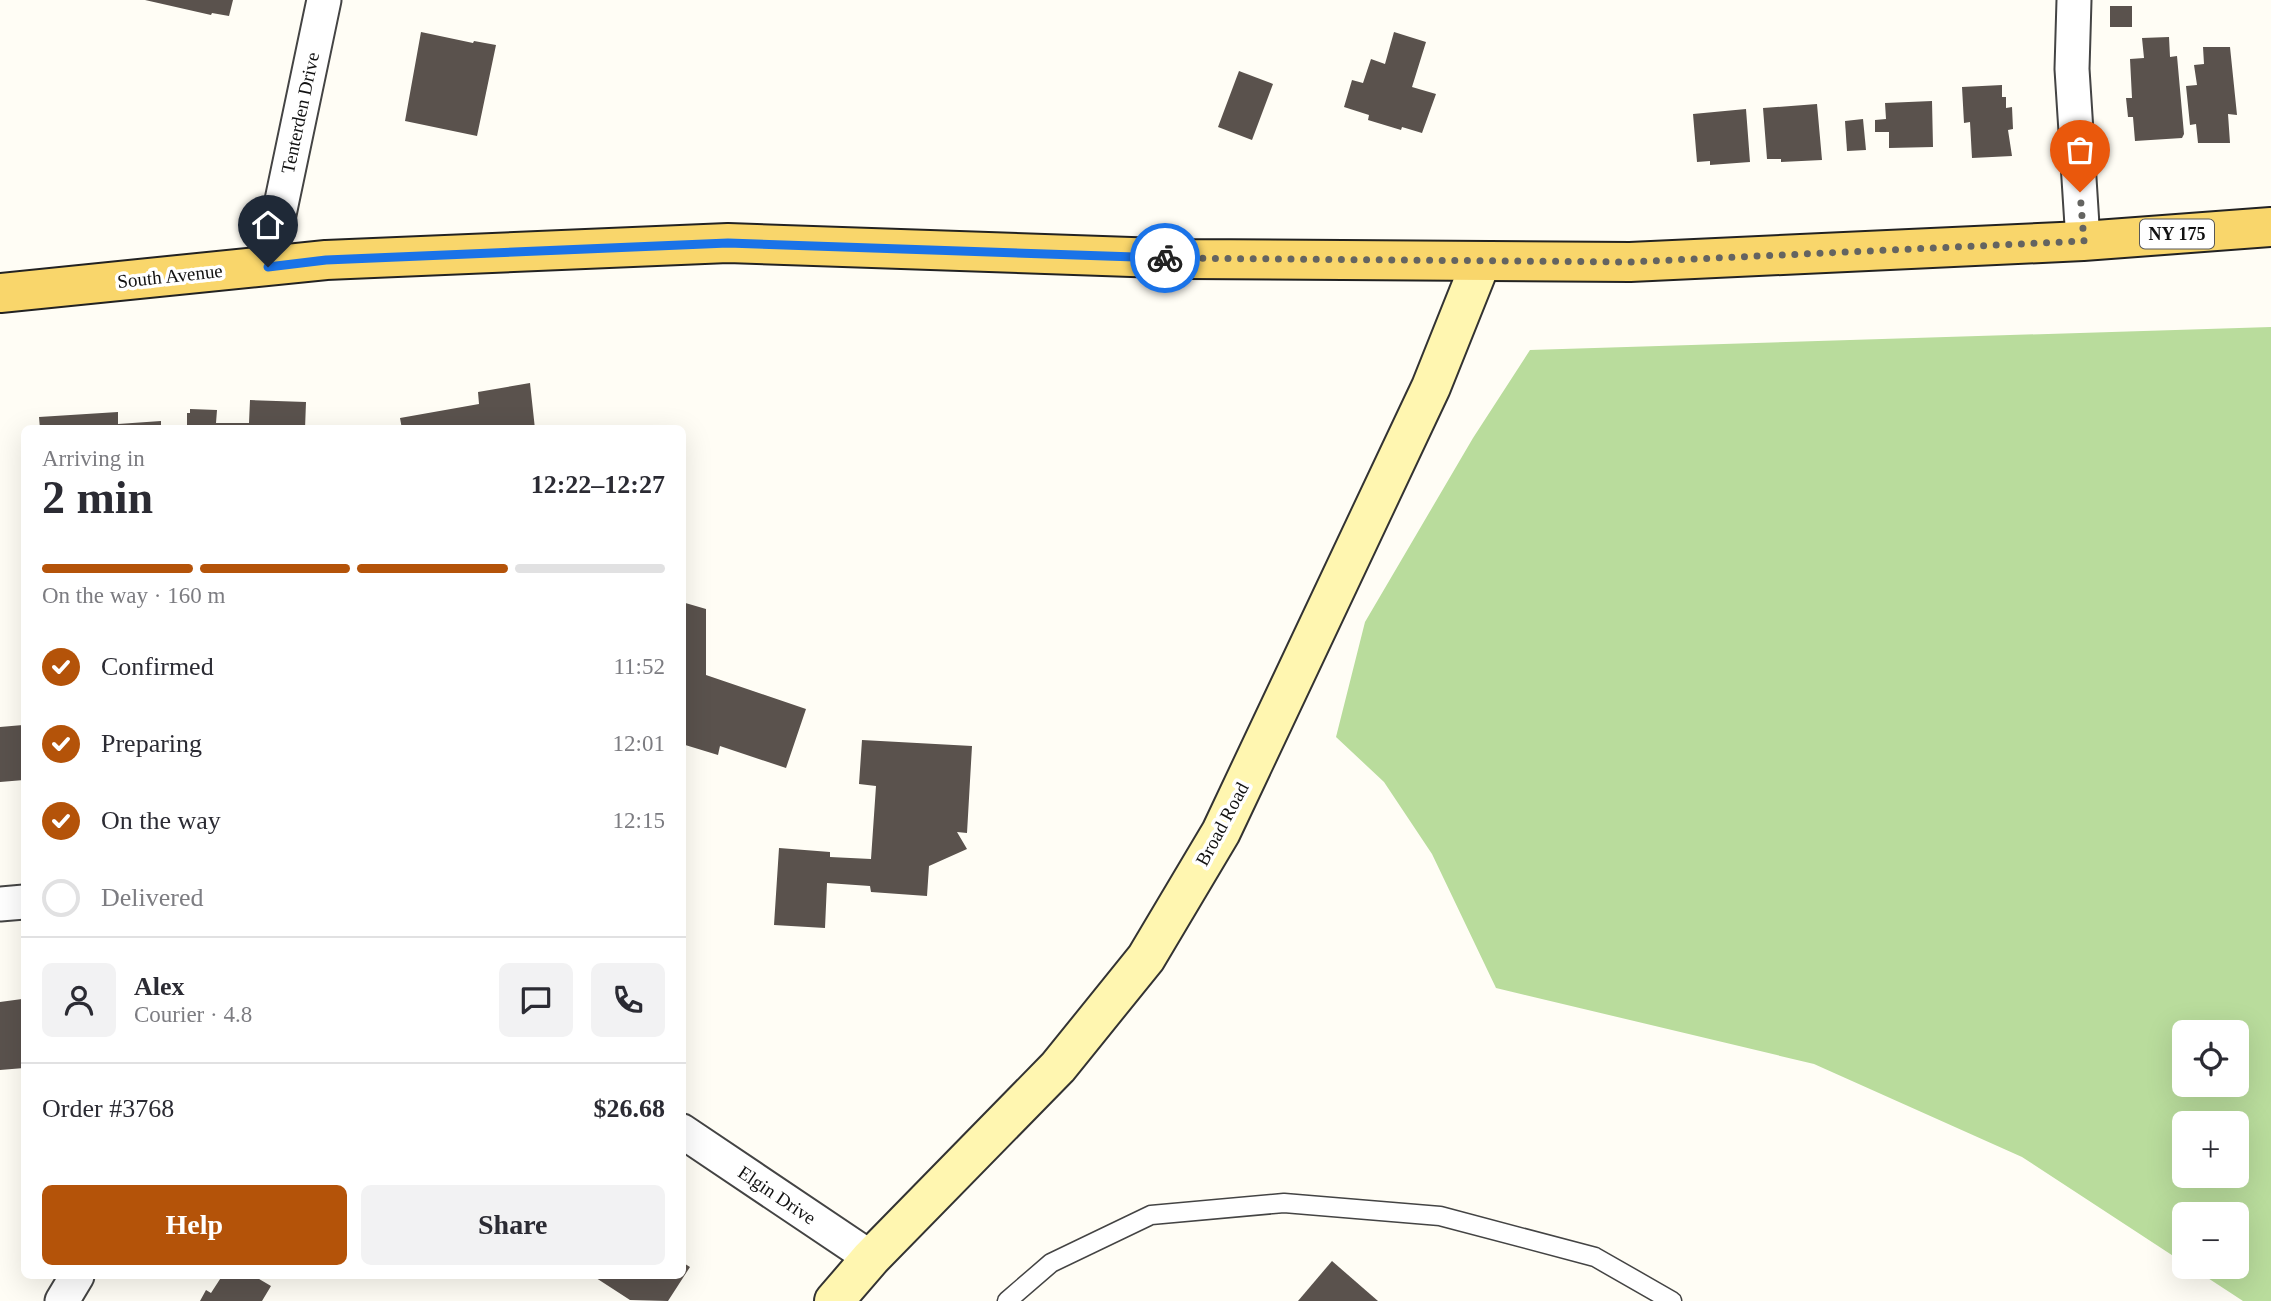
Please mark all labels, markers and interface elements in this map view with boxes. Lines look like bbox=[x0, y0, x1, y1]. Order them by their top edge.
street label: Tenterden Drive bbox=[277, 50, 323, 176]
pin bbox=[2050, 120, 2110, 192]
icon: bag bbox=[2061, 131, 2099, 169]
pin bbox=[238, 195, 298, 267]
icon: home bbox=[249, 206, 287, 244]
road number: NY 175 bbox=[2140, 220, 2214, 248]
courier bbox=[1130, 223, 1200, 293]
icon: bike bbox=[1146, 239, 1184, 277]
street label: South Avenue bbox=[116, 260, 224, 292]
text: Arriving in bbox=[42, 446, 145, 471]
text: 12:22–12:27 bbox=[531, 470, 665, 499]
text: 2 min bbox=[42, 472, 153, 523]
text: On the way · 160 m bbox=[42, 583, 225, 608]
icon: check bbox=[42, 648, 80, 686]
text: Confirmed bbox=[101, 652, 214, 681]
text: 11:52 bbox=[613, 654, 665, 679]
icon: check bbox=[42, 725, 80, 763]
text: Preparing bbox=[101, 729, 202, 758]
text: 12:01 bbox=[613, 731, 665, 756]
street label: Broad Road bbox=[1191, 778, 1253, 869]
icon: check bbox=[42, 802, 80, 840]
text: On the way bbox=[101, 806, 221, 835]
text: 12:15 bbox=[613, 808, 665, 833]
text: Delivered bbox=[101, 883, 204, 912]
button: person bbox=[42, 963, 116, 1037]
button: chat bbox=[499, 963, 573, 1037]
button: phone bbox=[591, 963, 665, 1037]
text: Alex bbox=[134, 972, 185, 1001]
text: Courier · 4.8 bbox=[134, 1002, 252, 1027]
map controls bbox=[2172, 1020, 2249, 1279]
button: locate bbox=[2172, 1020, 2249, 1097]
text: Order #3768 bbox=[42, 1094, 174, 1123]
text: $26.68 bbox=[594, 1094, 665, 1123]
button: + bbox=[2172, 1111, 2249, 1188]
street label: Elgin Drive bbox=[734, 1161, 820, 1229]
button: Help bbox=[42, 1185, 347, 1265]
button: Share bbox=[361, 1185, 665, 1265]
button: − bbox=[2172, 1202, 2249, 1279]

